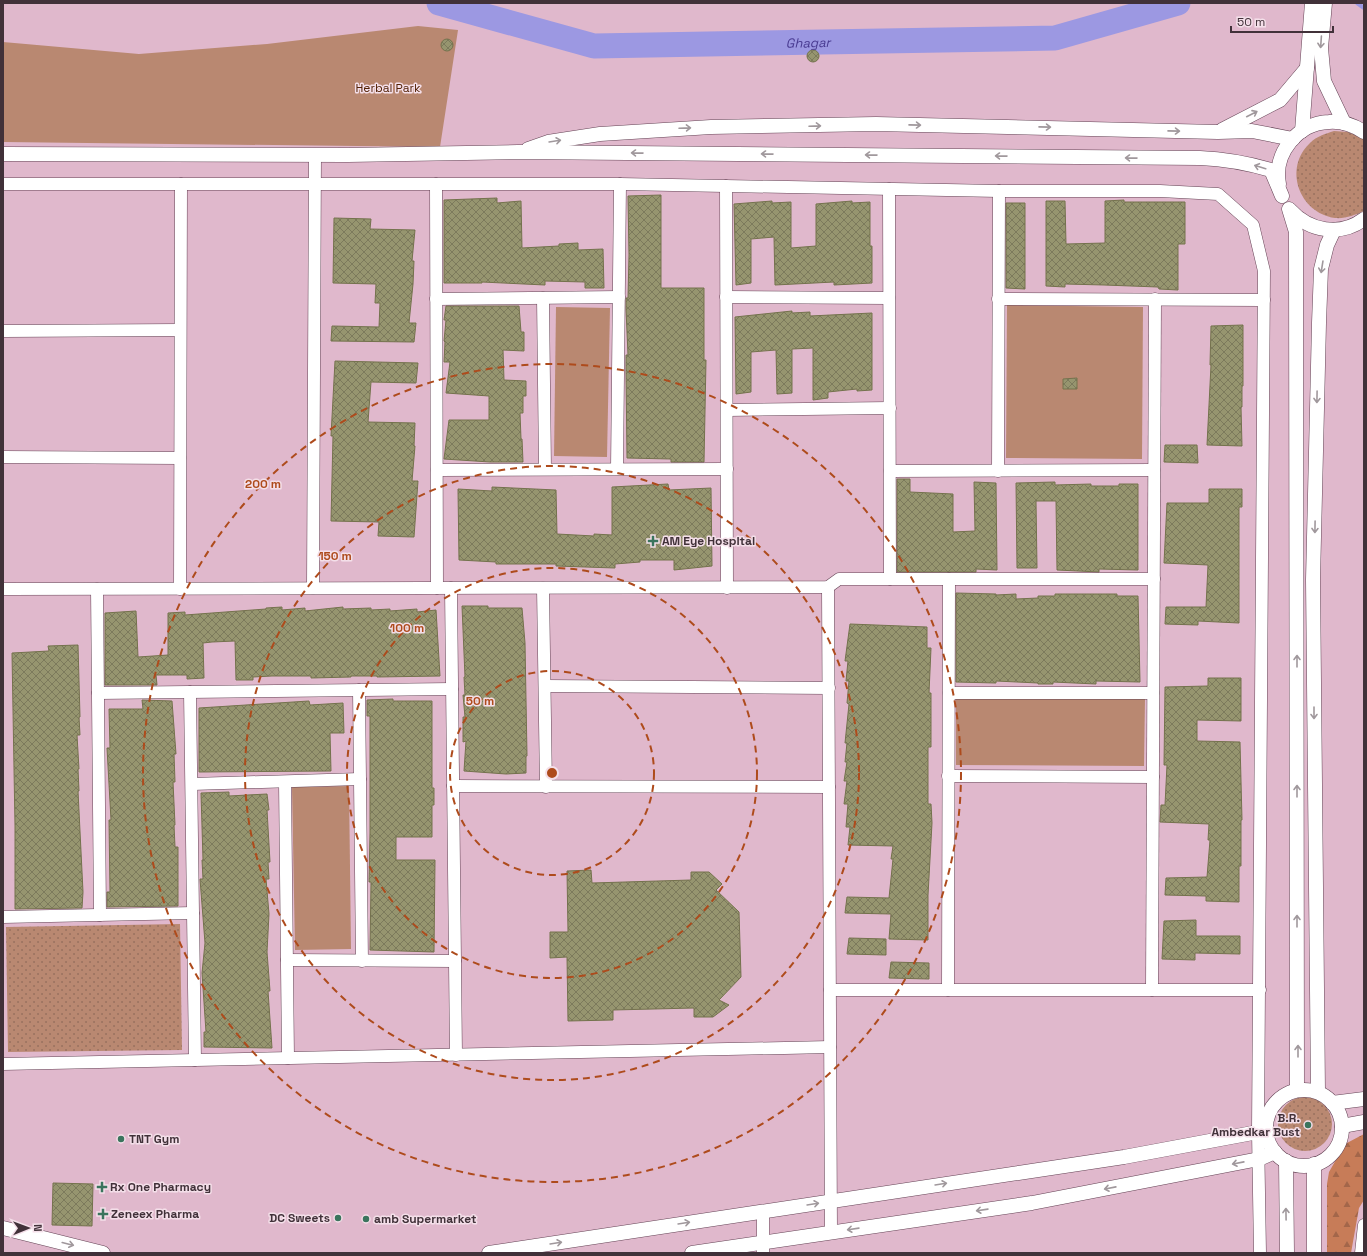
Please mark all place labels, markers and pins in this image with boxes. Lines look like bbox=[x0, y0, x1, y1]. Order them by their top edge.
place label: AM Eye Hospital bbox=[662, 533, 755, 549]
marker: AM Eye Hospital bbox=[647, 535, 659, 547]
centre of rings bbox=[545, 766, 559, 780]
place label: B.R. Ambedkar Bust bbox=[1212, 1110, 1300, 1140]
marker: B.R. Ambedkar Bust bbox=[1303, 1120, 1313, 1130]
place label: TNT Gym bbox=[129, 1131, 179, 1147]
marker: TNT Gym bbox=[116, 1134, 126, 1144]
place label: Rx One Pharmacy bbox=[110, 1179, 211, 1195]
marker: Rx One Pharmacy bbox=[97, 1182, 107, 1192]
place label: Zeneex Pharma bbox=[111, 1206, 199, 1222]
marker: Zeneex Pharma bbox=[98, 1209, 108, 1219]
place label: DC Sweets bbox=[269, 1210, 330, 1226]
place label: amb Supermarket bbox=[374, 1211, 476, 1227]
marker: DC Sweets bbox=[333, 1213, 343, 1223]
marker: amb Supermarket bbox=[361, 1214, 371, 1224]

